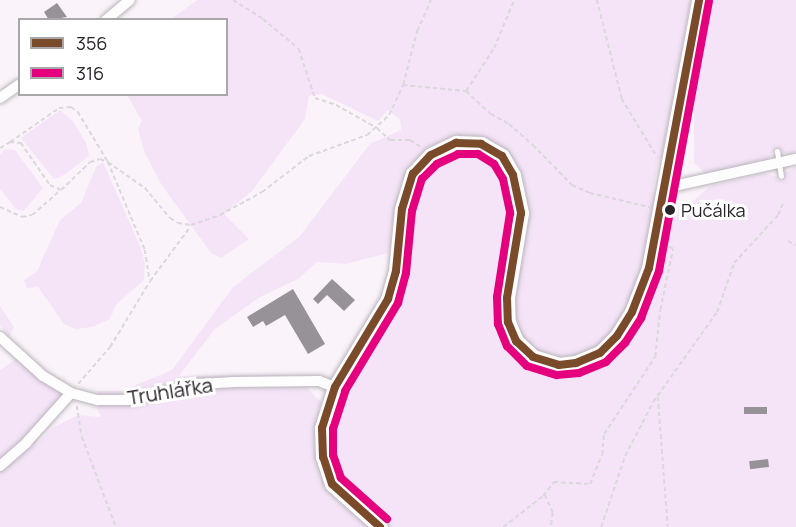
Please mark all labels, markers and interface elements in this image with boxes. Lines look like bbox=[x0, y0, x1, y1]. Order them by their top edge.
legend bbox=[18, 18, 228, 96]
text: 356 bbox=[76, 31, 108, 55]
text: 316 bbox=[76, 61, 104, 85]
place label: Pučálka bbox=[681, 199, 746, 221]
marker: Pučálka bbox=[664, 204, 676, 216]
street label: Truhlářka bbox=[126, 372, 214, 410]

